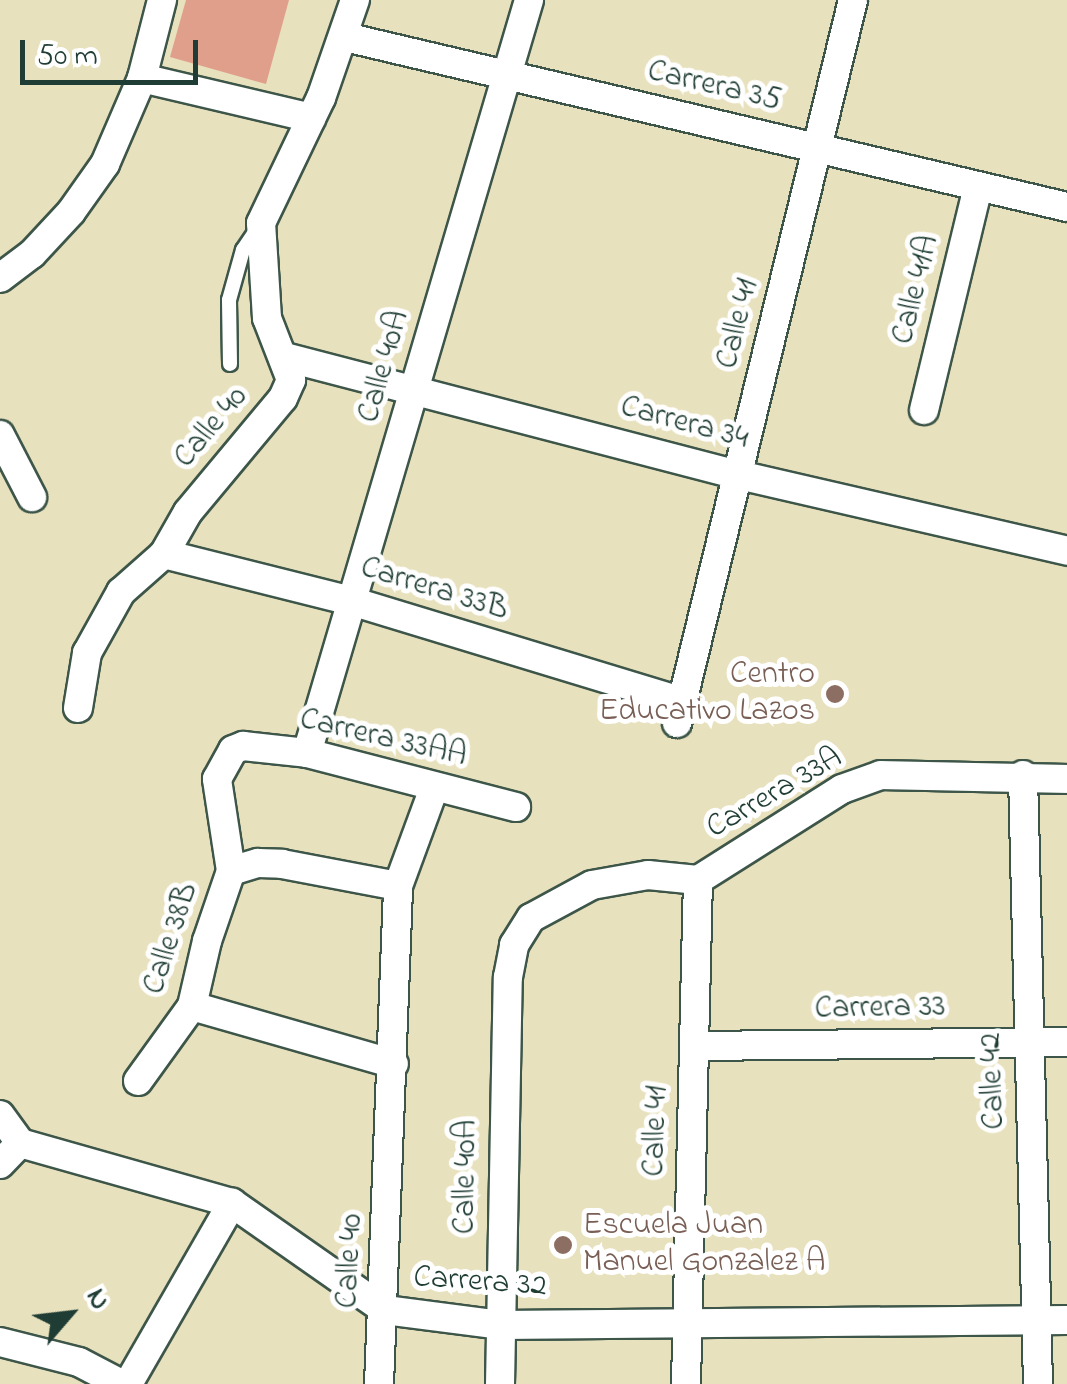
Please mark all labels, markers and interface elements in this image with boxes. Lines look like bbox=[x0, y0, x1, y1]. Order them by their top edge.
scale bar bbox=[25, 20, 202, 82]
text: 50 m bbox=[37, 35, 98, 79]
street label: Carrera 35 bbox=[644, 53, 784, 121]
street label: Calle 41A bbox=[885, 231, 949, 349]
street label: Calle 41 bbox=[709, 275, 769, 373]
street label: Calle 40A bbox=[351, 307, 419, 427]
street label: Calle 40 bbox=[167, 379, 257, 477]
street label: Carrera 34 bbox=[616, 389, 752, 459]
street label: Carrera 33B bbox=[356, 549, 512, 631]
place label: Centro Educativo Lazos bbox=[599, 657, 815, 732]
marker: Centro Educativo Lazos bbox=[824, 683, 846, 705]
street label: Carrera 33AA bbox=[296, 701, 470, 777]
street label: Carrera 33A bbox=[700, 740, 850, 848]
street label: Calle 38B bbox=[136, 879, 208, 999]
street label: Carrera 33 bbox=[814, 989, 946, 1029]
street label: Calle 42 bbox=[973, 1032, 1015, 1130]
street label: Calle 41 bbox=[636, 1085, 678, 1177]
street label: Calle 40A bbox=[447, 1119, 487, 1235]
place label: Escuela Juan Manuel Gonzalez A bbox=[583, 1208, 825, 1283]
street label: Calle 40 bbox=[329, 1213, 373, 1309]
marker: Escuela Juan Manuel Gonzalez A bbox=[552, 1234, 574, 1256]
street label: Carrera 32 bbox=[412, 1259, 548, 1307]
north arrow bbox=[20, 1264, 120, 1364]
text: N bbox=[74, 1282, 119, 1318]

